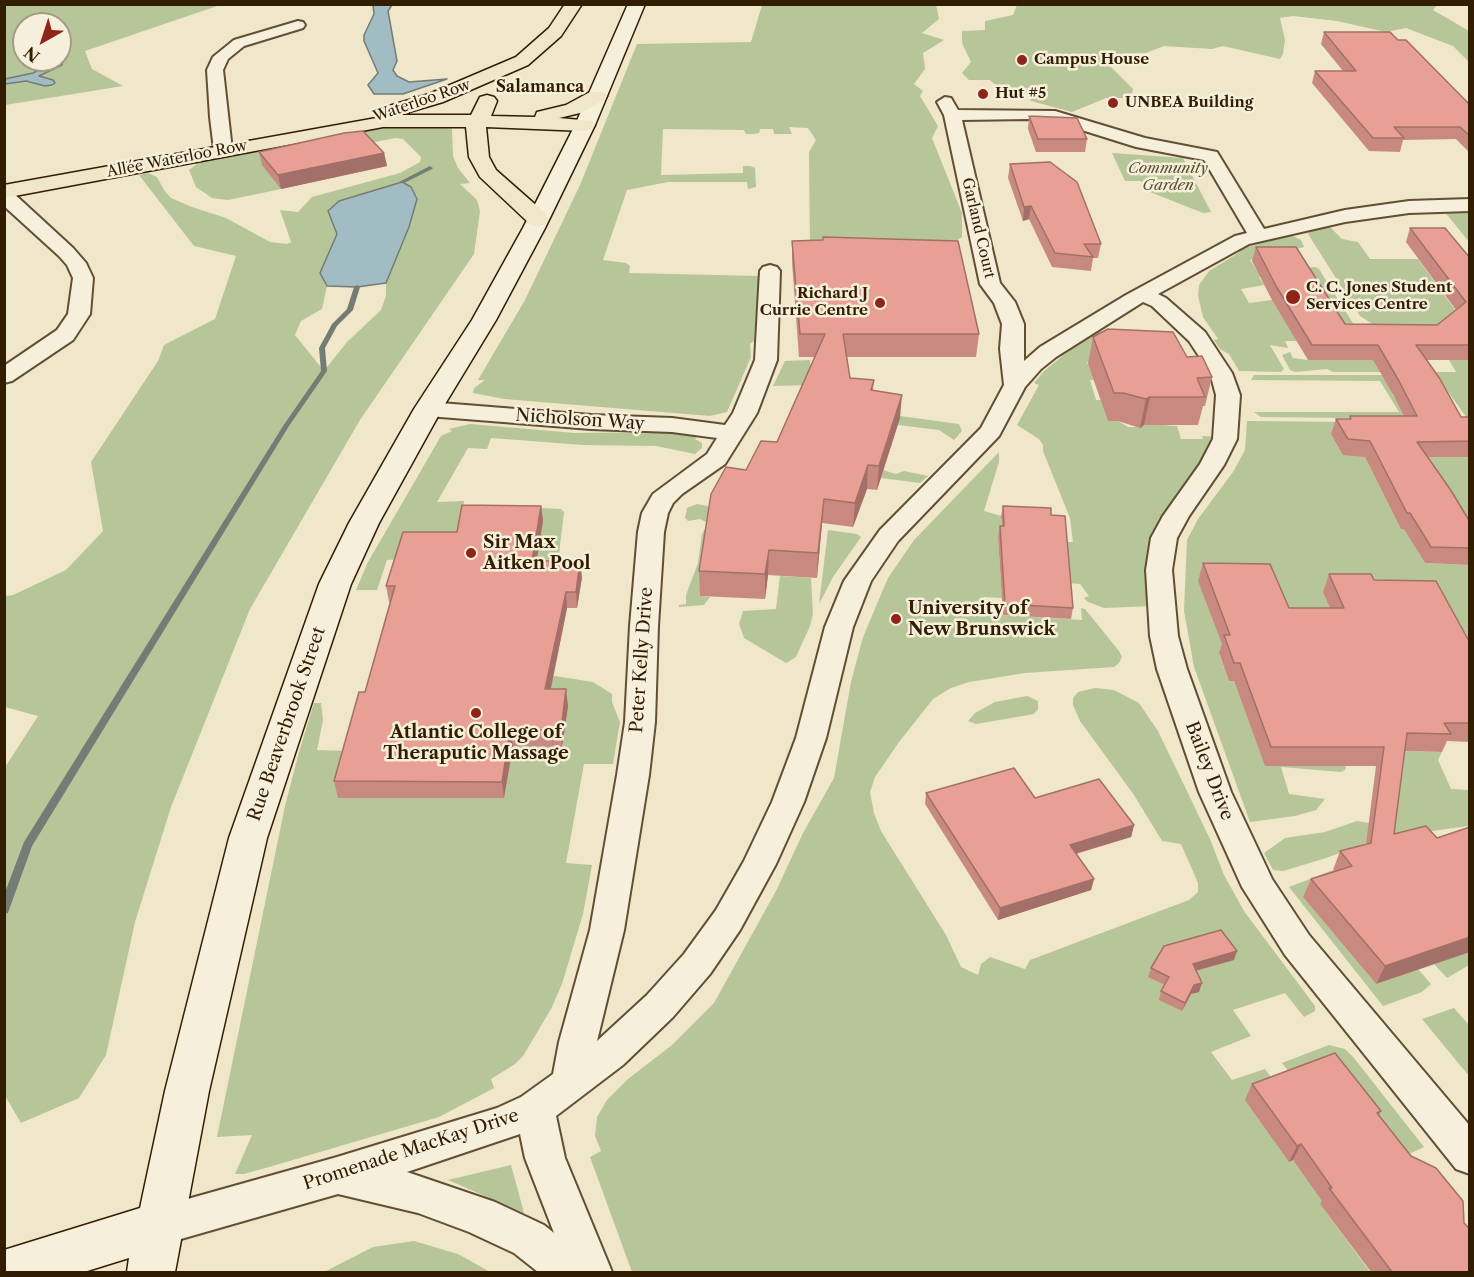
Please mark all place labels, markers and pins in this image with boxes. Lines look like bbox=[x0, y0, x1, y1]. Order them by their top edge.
place label: Campus House bbox=[1034, 51, 1149, 69]
marker: Campus House bbox=[1015, 53, 1029, 67]
place label: Hut #5 bbox=[995, 85, 1046, 103]
marker: Hut #5 bbox=[976, 87, 990, 101]
place label: UNBEA Building bbox=[1125, 94, 1254, 112]
marker: UNBEA Building bbox=[1106, 96, 1120, 110]
place label: C. C. Jones Student Services Centre bbox=[1306, 279, 1452, 314]
place label: Richard J Currie Centre bbox=[760, 285, 868, 320]
marker: C. C. Jones Student Services Centre bbox=[1284, 288, 1302, 306]
marker: Richard J Currie Centre bbox=[873, 296, 887, 310]
place label: Sir Max Aitken Pool bbox=[483, 532, 591, 574]
marker: Sir Max Aitken Pool bbox=[464, 546, 478, 560]
place label: University of New Brunswick bbox=[908, 598, 1055, 640]
marker: University of New Brunswick bbox=[889, 612, 903, 626]
marker: Atlantic College of Theraputic Massage bbox=[469, 706, 483, 720]
place label: Atlantic College of Theraputic Massage bbox=[383, 722, 569, 764]

